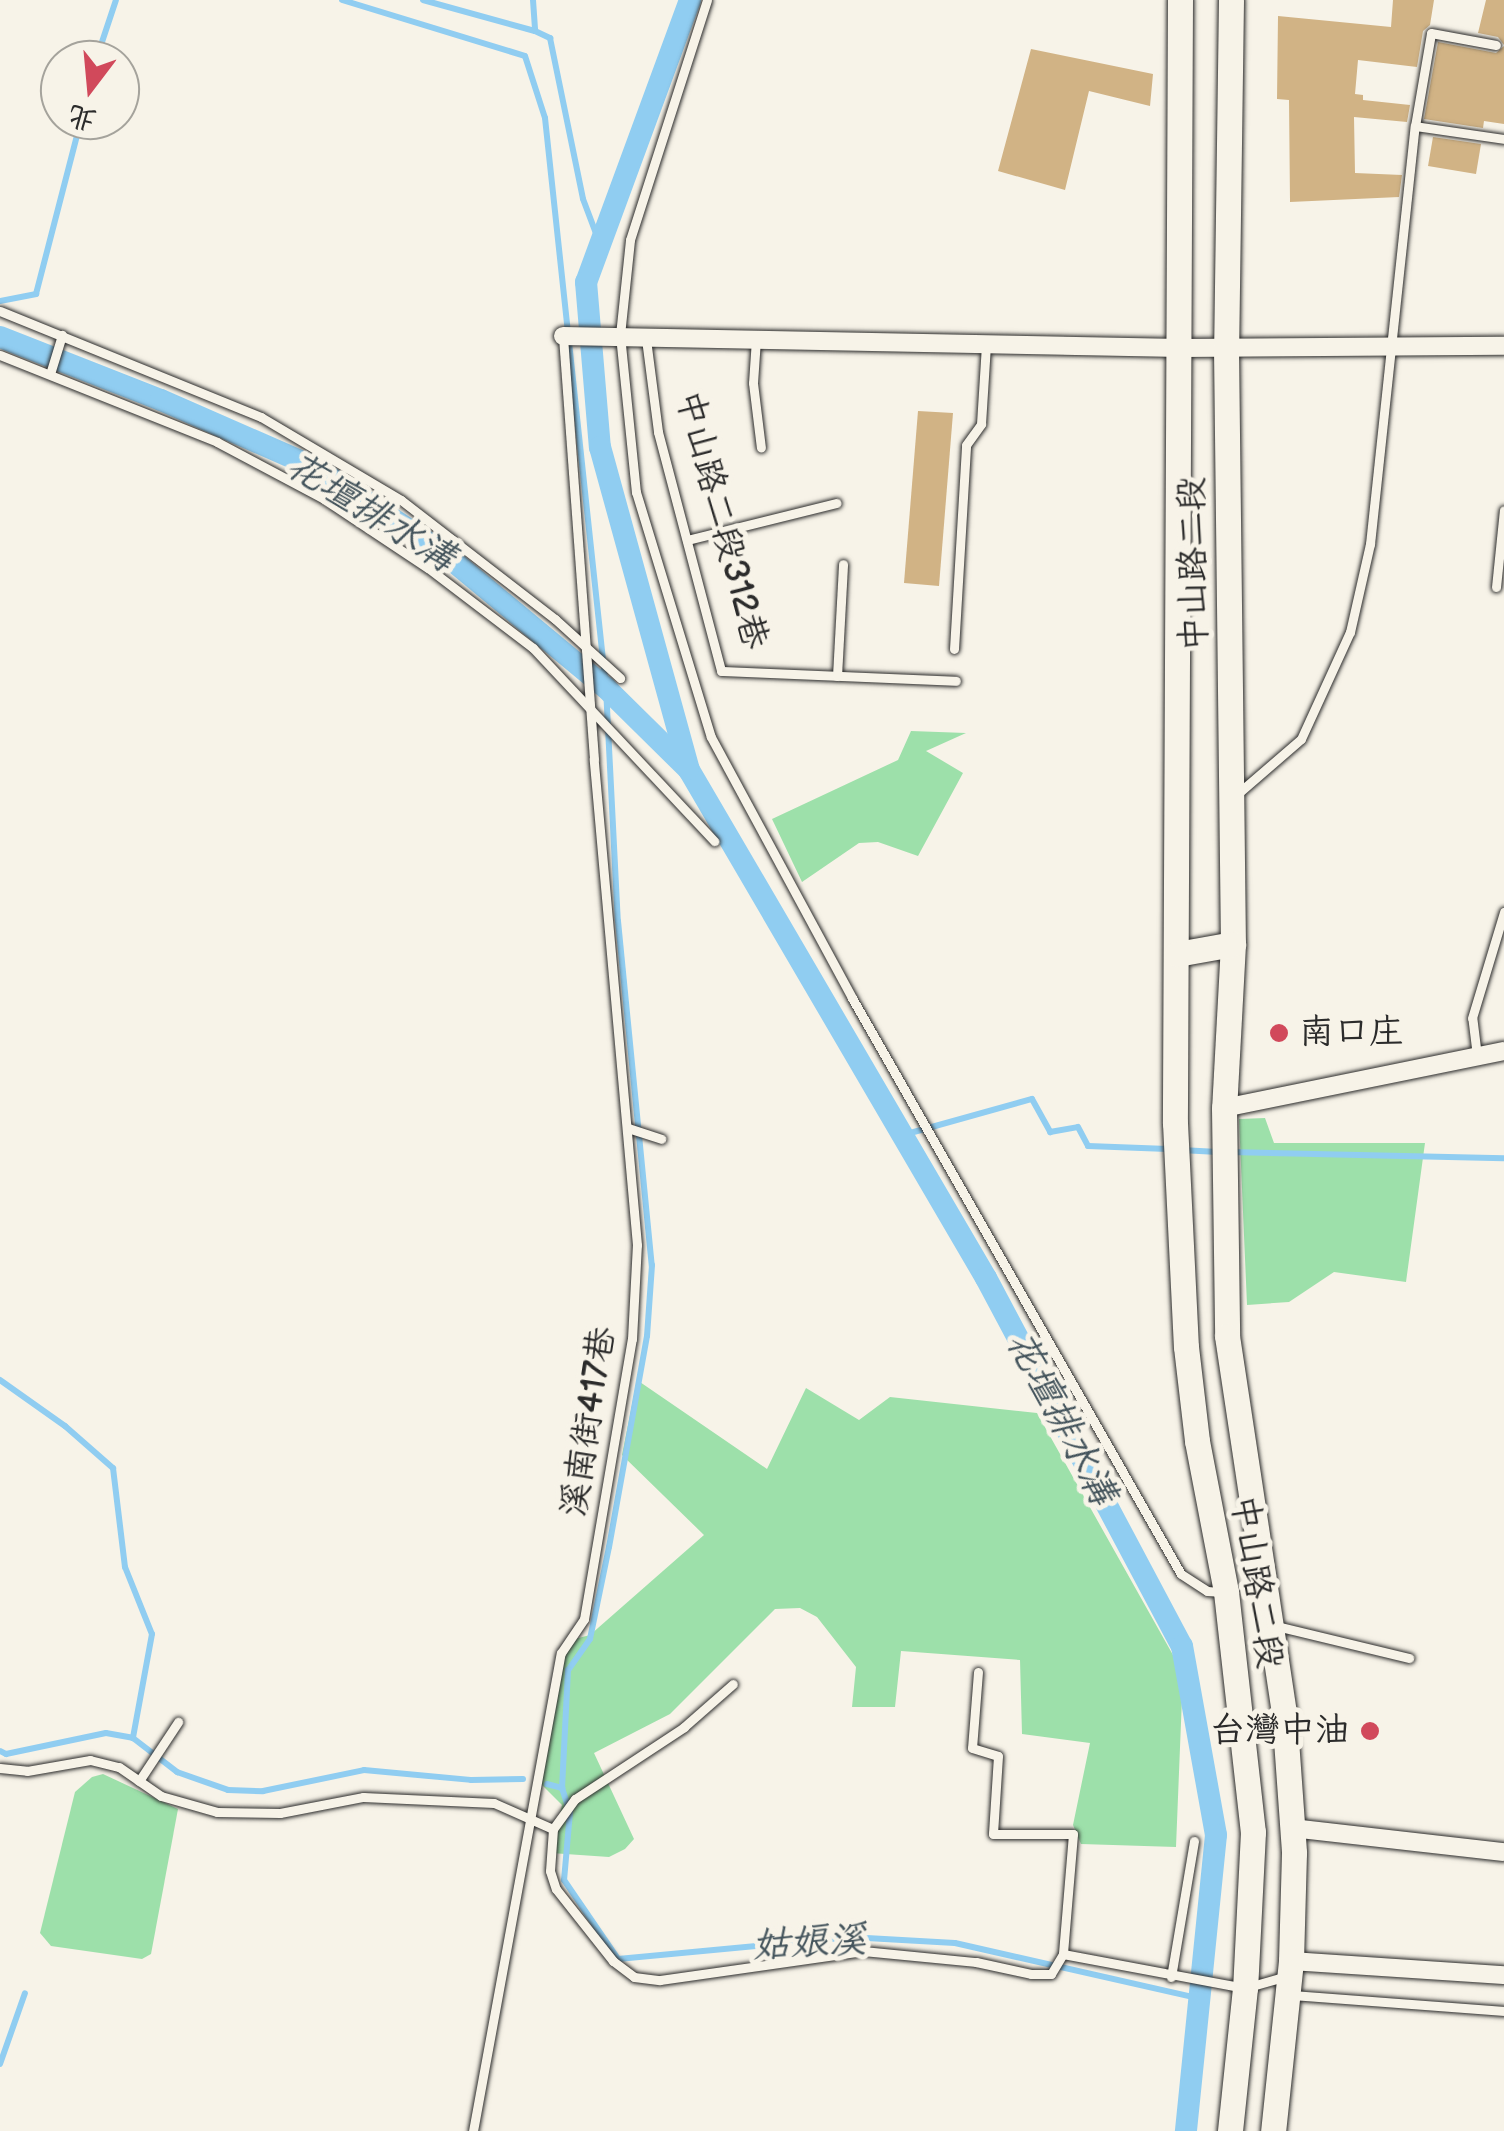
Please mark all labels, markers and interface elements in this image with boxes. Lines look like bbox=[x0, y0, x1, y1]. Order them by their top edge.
north arrow bbox=[40, 40, 140, 140]
text: 北 bbox=[64, 98, 100, 137]
street label: 中山路二段312巷 bbox=[666, 386, 776, 654]
water label: 花壇排水溝 bbox=[278, 442, 464, 582]
street label: 中山路二段 bbox=[1171, 476, 1217, 652]
place label: 南口庄 bbox=[1299, 1012, 1404, 1054]
marker: 南口庄 bbox=[1268, 1022, 1290, 1044]
water label: 花壇排水溝 bbox=[996, 1323, 1126, 1513]
street label: 溪南街417巷 bbox=[553, 1324, 625, 1520]
street label: 中山路二段 bbox=[1222, 1492, 1290, 1672]
place label: 台灣中油 bbox=[1210, 1710, 1350, 1752]
marker: 台灣中油 bbox=[1359, 1720, 1381, 1742]
water label: 姑娘溪 bbox=[751, 1917, 867, 1969]

